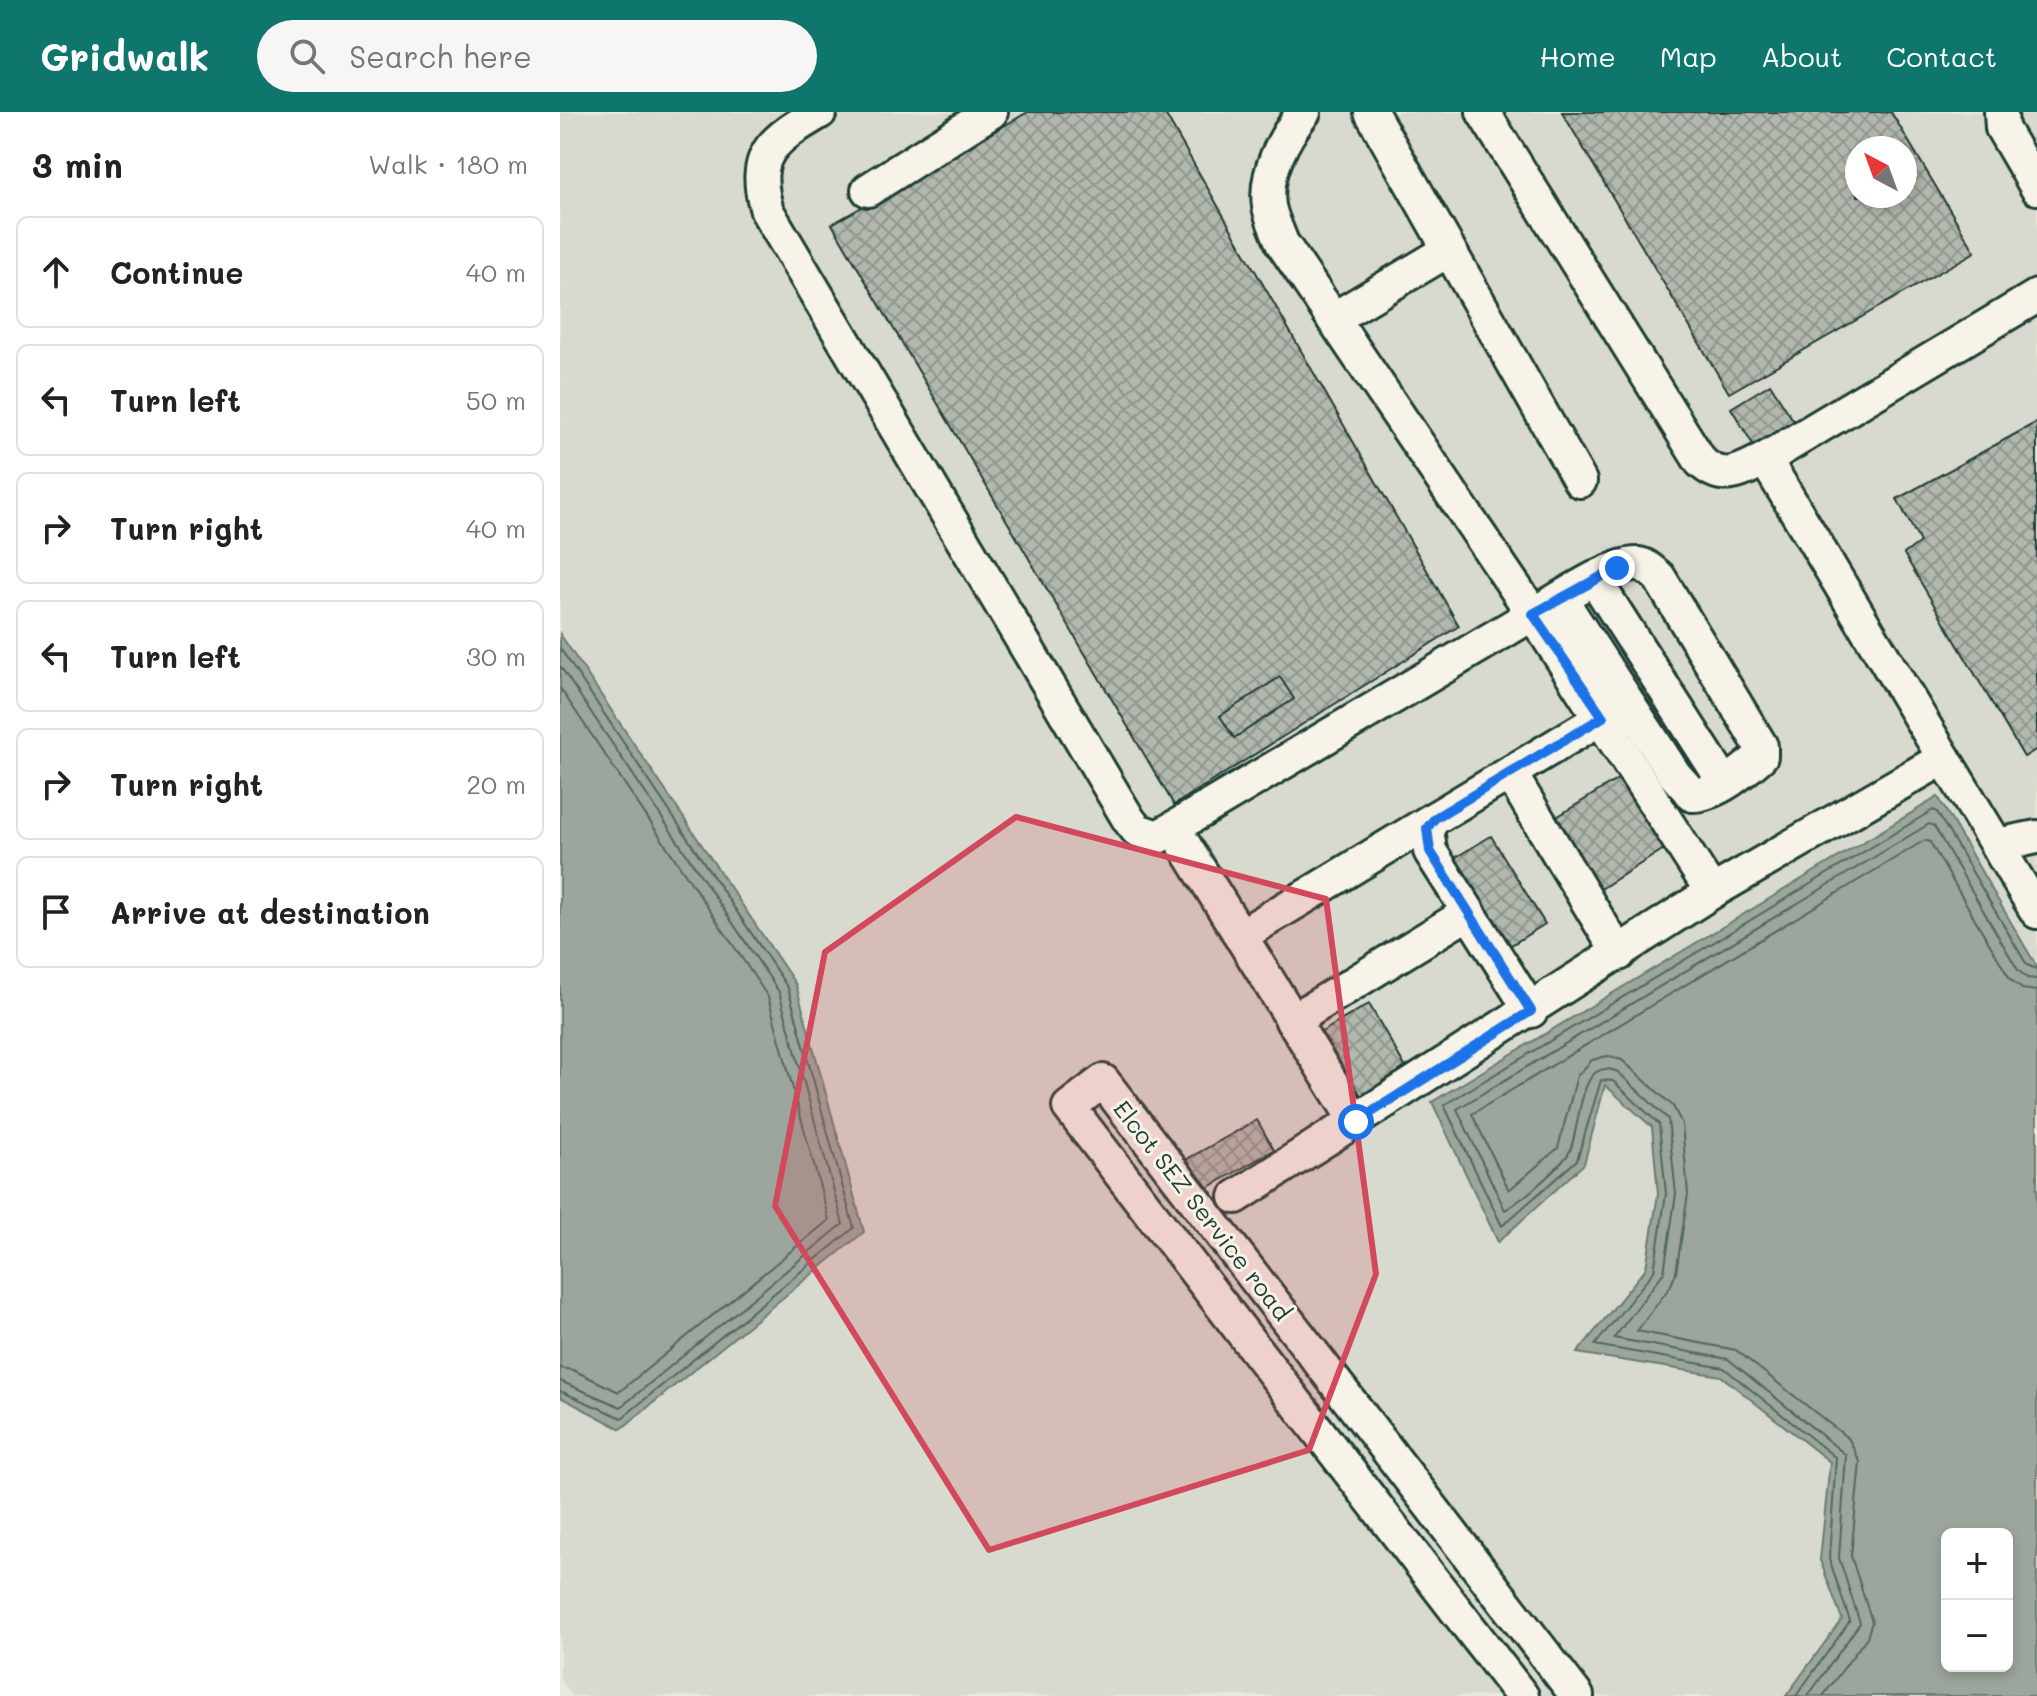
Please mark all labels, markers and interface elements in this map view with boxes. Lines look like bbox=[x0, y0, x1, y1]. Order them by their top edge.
search box bbox=[257, 20, 817, 92]
text: Gridwalk bbox=[40, 31, 209, 81]
icon: search bbox=[285, 34, 329, 78]
text: Search here bbox=[349, 36, 532, 76]
text: Home bbox=[1540, 38, 1616, 74]
text: Map bbox=[1660, 38, 1717, 74]
text: About bbox=[1761, 38, 1842, 74]
text: Contact bbox=[1886, 38, 1997, 74]
north arrow bbox=[1845, 136, 1917, 208]
text: 3 min bbox=[32, 142, 123, 187]
text: Walk · 180 m bbox=[368, 147, 528, 181]
icon: ahead bbox=[34, 250, 78, 294]
text: Continue bbox=[110, 252, 243, 292]
text: 40 m bbox=[466, 255, 526, 289]
icon: left bbox=[34, 378, 78, 422]
text: Turn left bbox=[110, 380, 241, 420]
text: 50 m bbox=[466, 383, 526, 417]
icon: right bbox=[34, 506, 78, 550]
text: Turn right bbox=[110, 508, 263, 548]
text: 40 m bbox=[466, 511, 526, 545]
route end bbox=[1599, 550, 1635, 586]
icon: left bbox=[34, 634, 78, 678]
text: Turn left bbox=[110, 636, 241, 676]
text: 30 m bbox=[466, 639, 526, 673]
icon: right bbox=[34, 762, 78, 806]
text: Turn right bbox=[110, 764, 263, 804]
text: 20 m bbox=[466, 767, 526, 801]
icon: arrive bbox=[34, 890, 78, 934]
text: Arrive at destination bbox=[110, 892, 430, 932]
street label: Elcot SEZ Service road bbox=[1107, 1094, 1299, 1326]
route start bbox=[1338, 1104, 1374, 1140]
map controls bbox=[1941, 1528, 2013, 1672]
button: + bbox=[1941, 1528, 2013, 1600]
button: − bbox=[1941, 1600, 2013, 1672]

